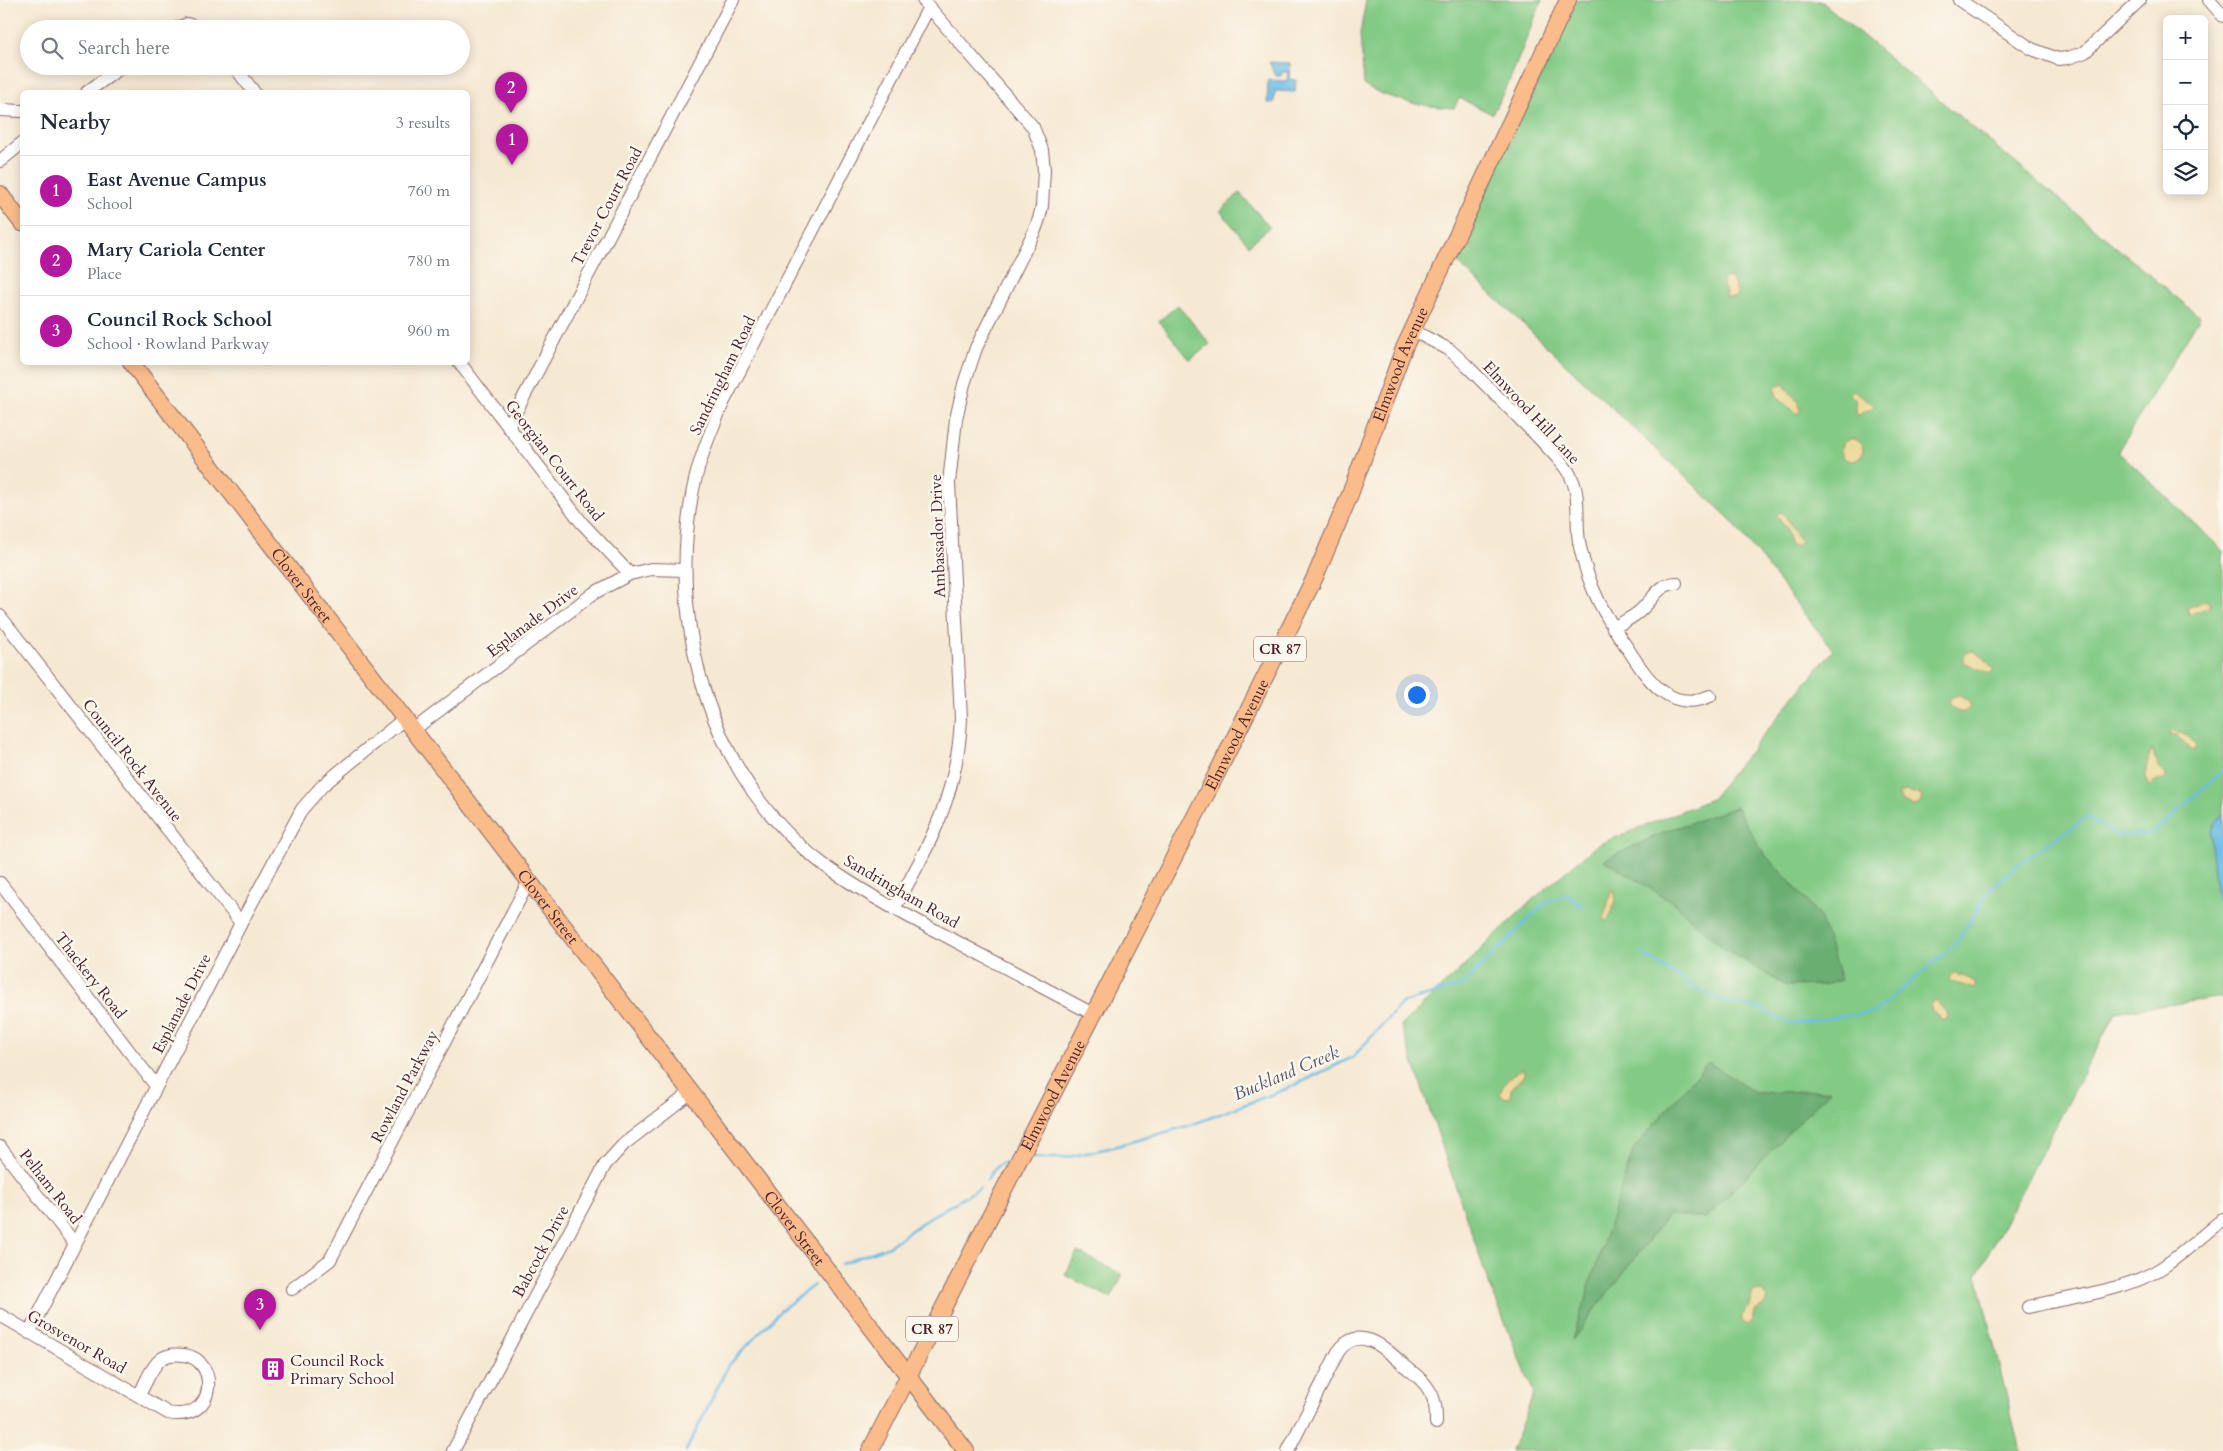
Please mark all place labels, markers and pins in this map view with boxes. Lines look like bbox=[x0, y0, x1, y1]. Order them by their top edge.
pin: 2 bbox=[495, 72, 527, 113]
pin: 1 bbox=[496, 124, 528, 165]
pin: 3 bbox=[244, 1289, 276, 1330]
place label: Council Rock Primary School bbox=[290, 1350, 394, 1390]
building icon: Council Rock Primary School bbox=[260, 1356, 286, 1382]

